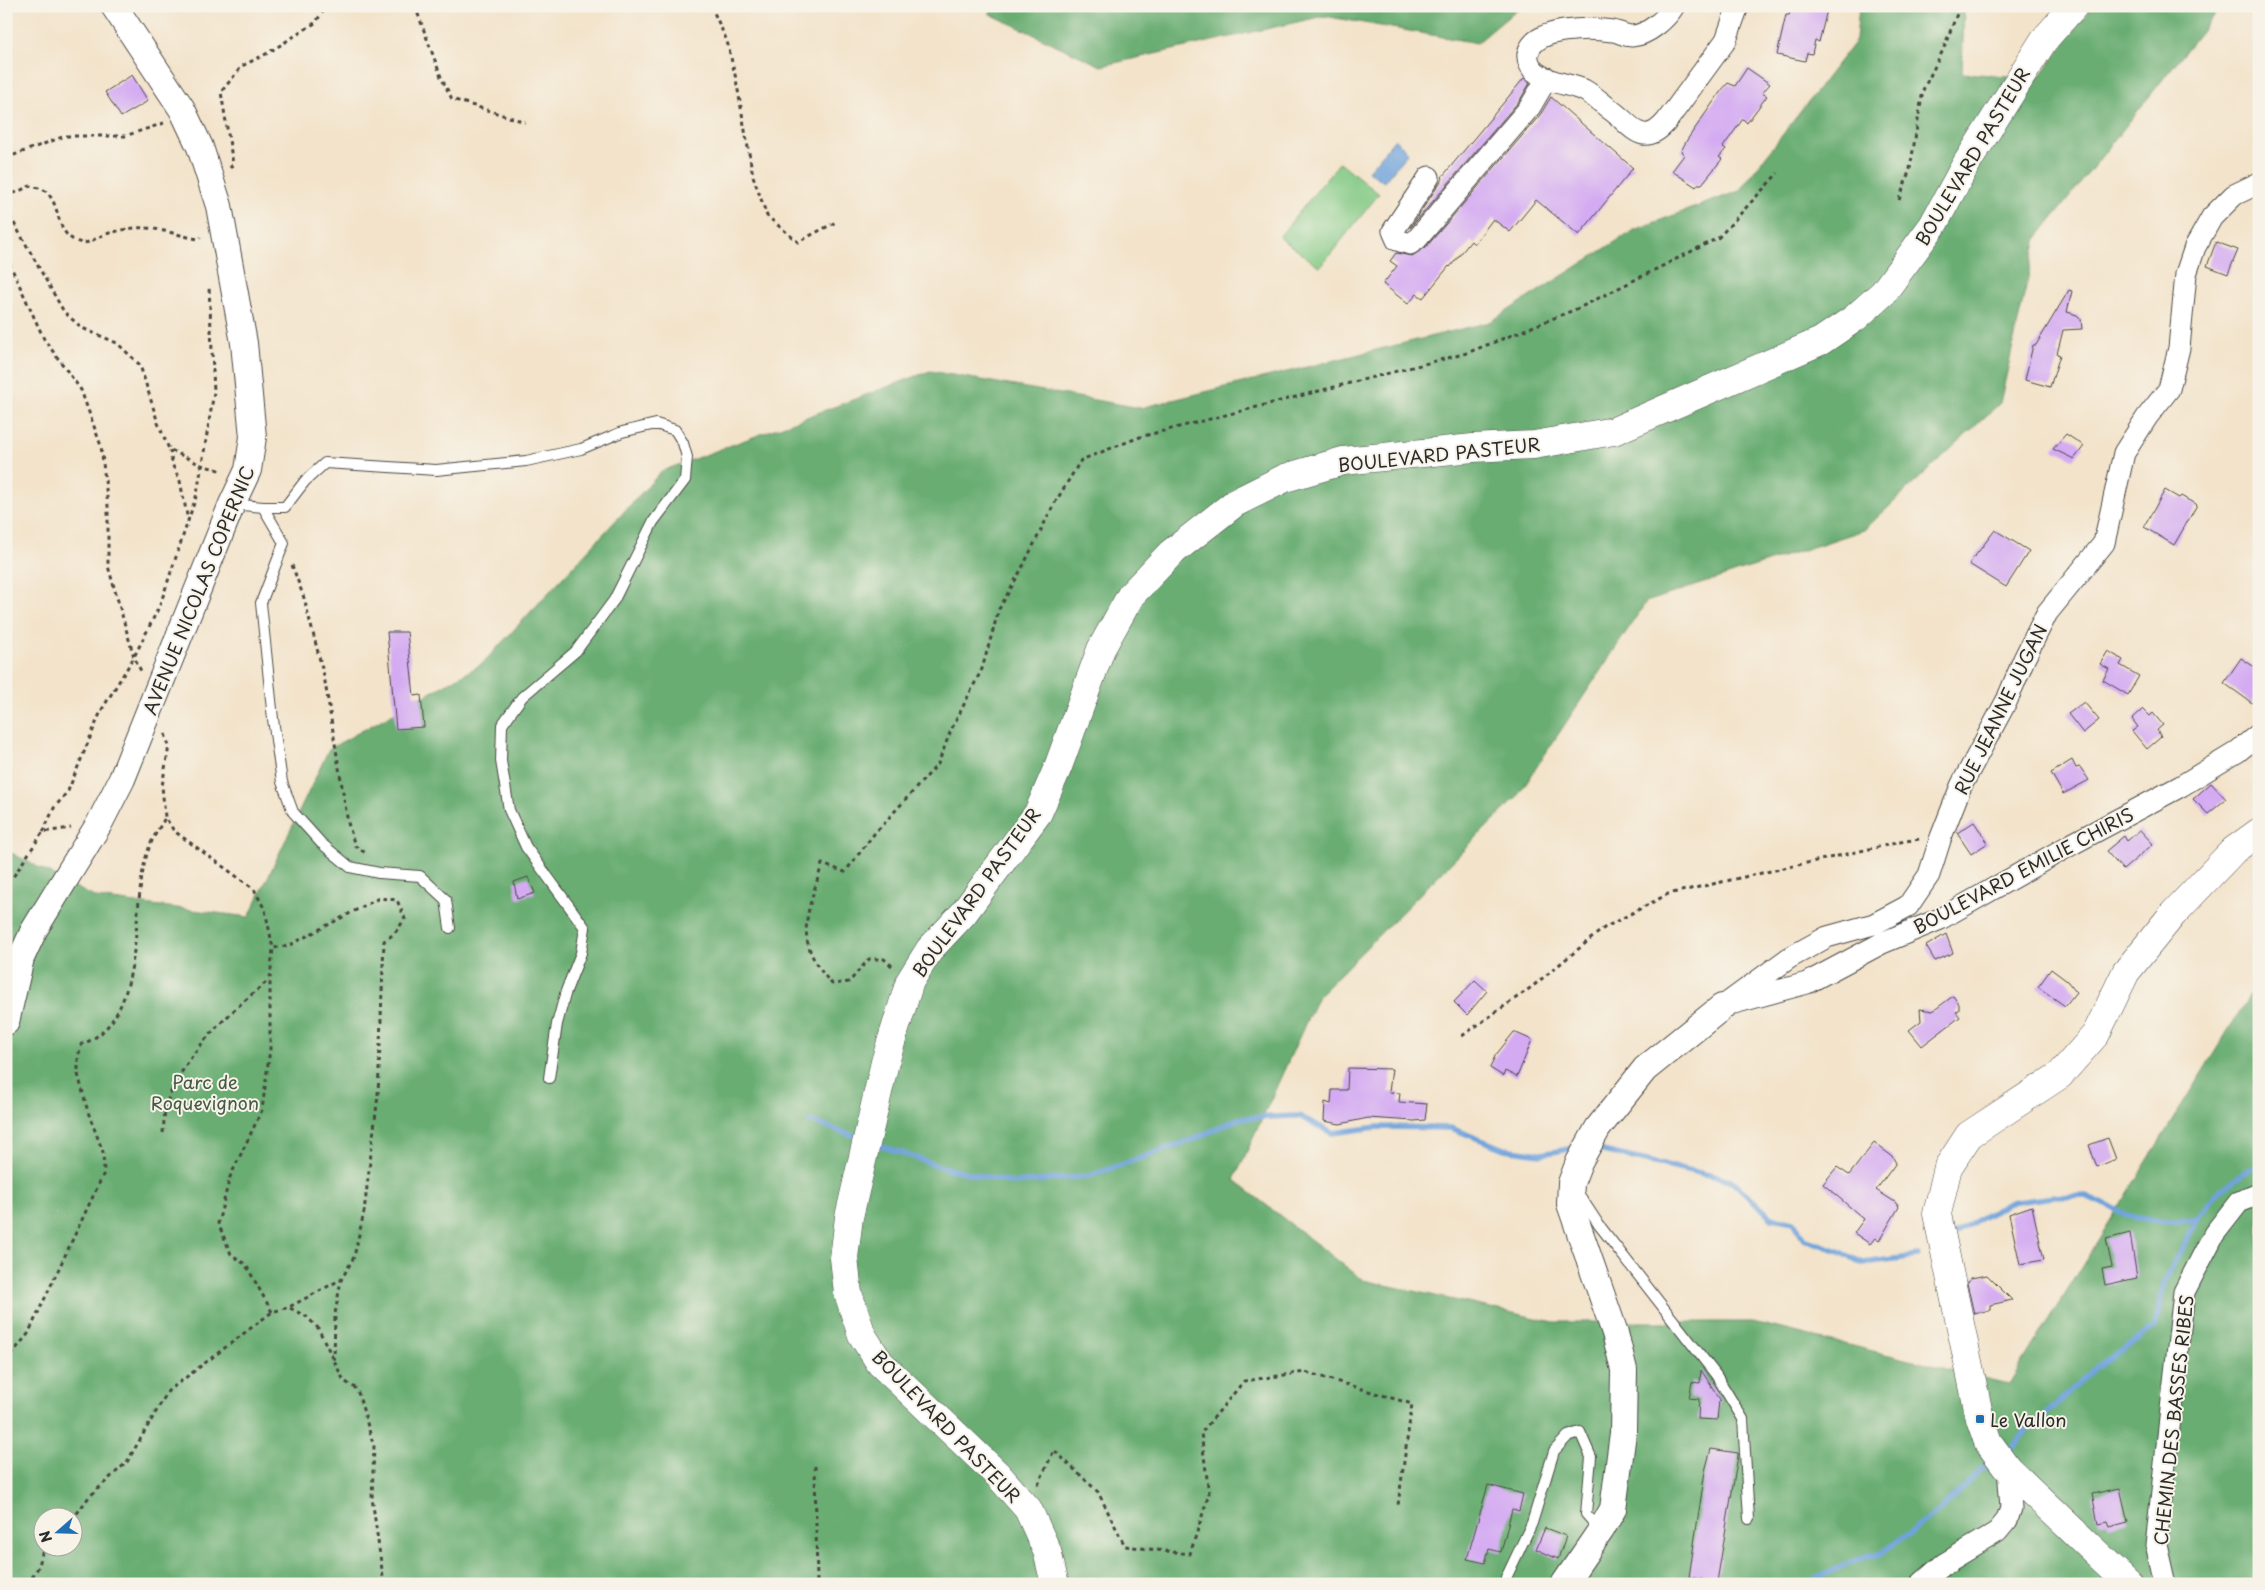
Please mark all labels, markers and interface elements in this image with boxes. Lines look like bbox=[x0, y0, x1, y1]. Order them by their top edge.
street label: BOULEVARD PASTEUR bbox=[1908, 62, 2036, 250]
street label: BOULEVARD PASTEUR bbox=[1336, 430, 1542, 478]
street label: AVENUE NICOLAS COPERNIC bbox=[136, 461, 260, 719]
street label: RUE JEANNE JUGAN bbox=[1947, 619, 2053, 799]
street label: BOULEVARD EMILIE CHIRIS bbox=[1908, 800, 2138, 940]
street label: BOULEVARD PASTEUR bbox=[905, 802, 1047, 982]
park label: Parc de Roquevignon bbox=[151, 1068, 259, 1116]
street label: CHEMIN DES BASSES RIBES bbox=[2146, 1293, 2200, 1547]
street label: BOULEVARD PASTEUR bbox=[867, 1343, 1027, 1509]
place label: Le Vallon bbox=[1990, 1406, 2067, 1433]
marker: Le Vallon bbox=[1974, 1413, 1986, 1425]
north arrow bbox=[32, 1508, 82, 1558]
text: N bbox=[34, 1528, 57, 1545]

